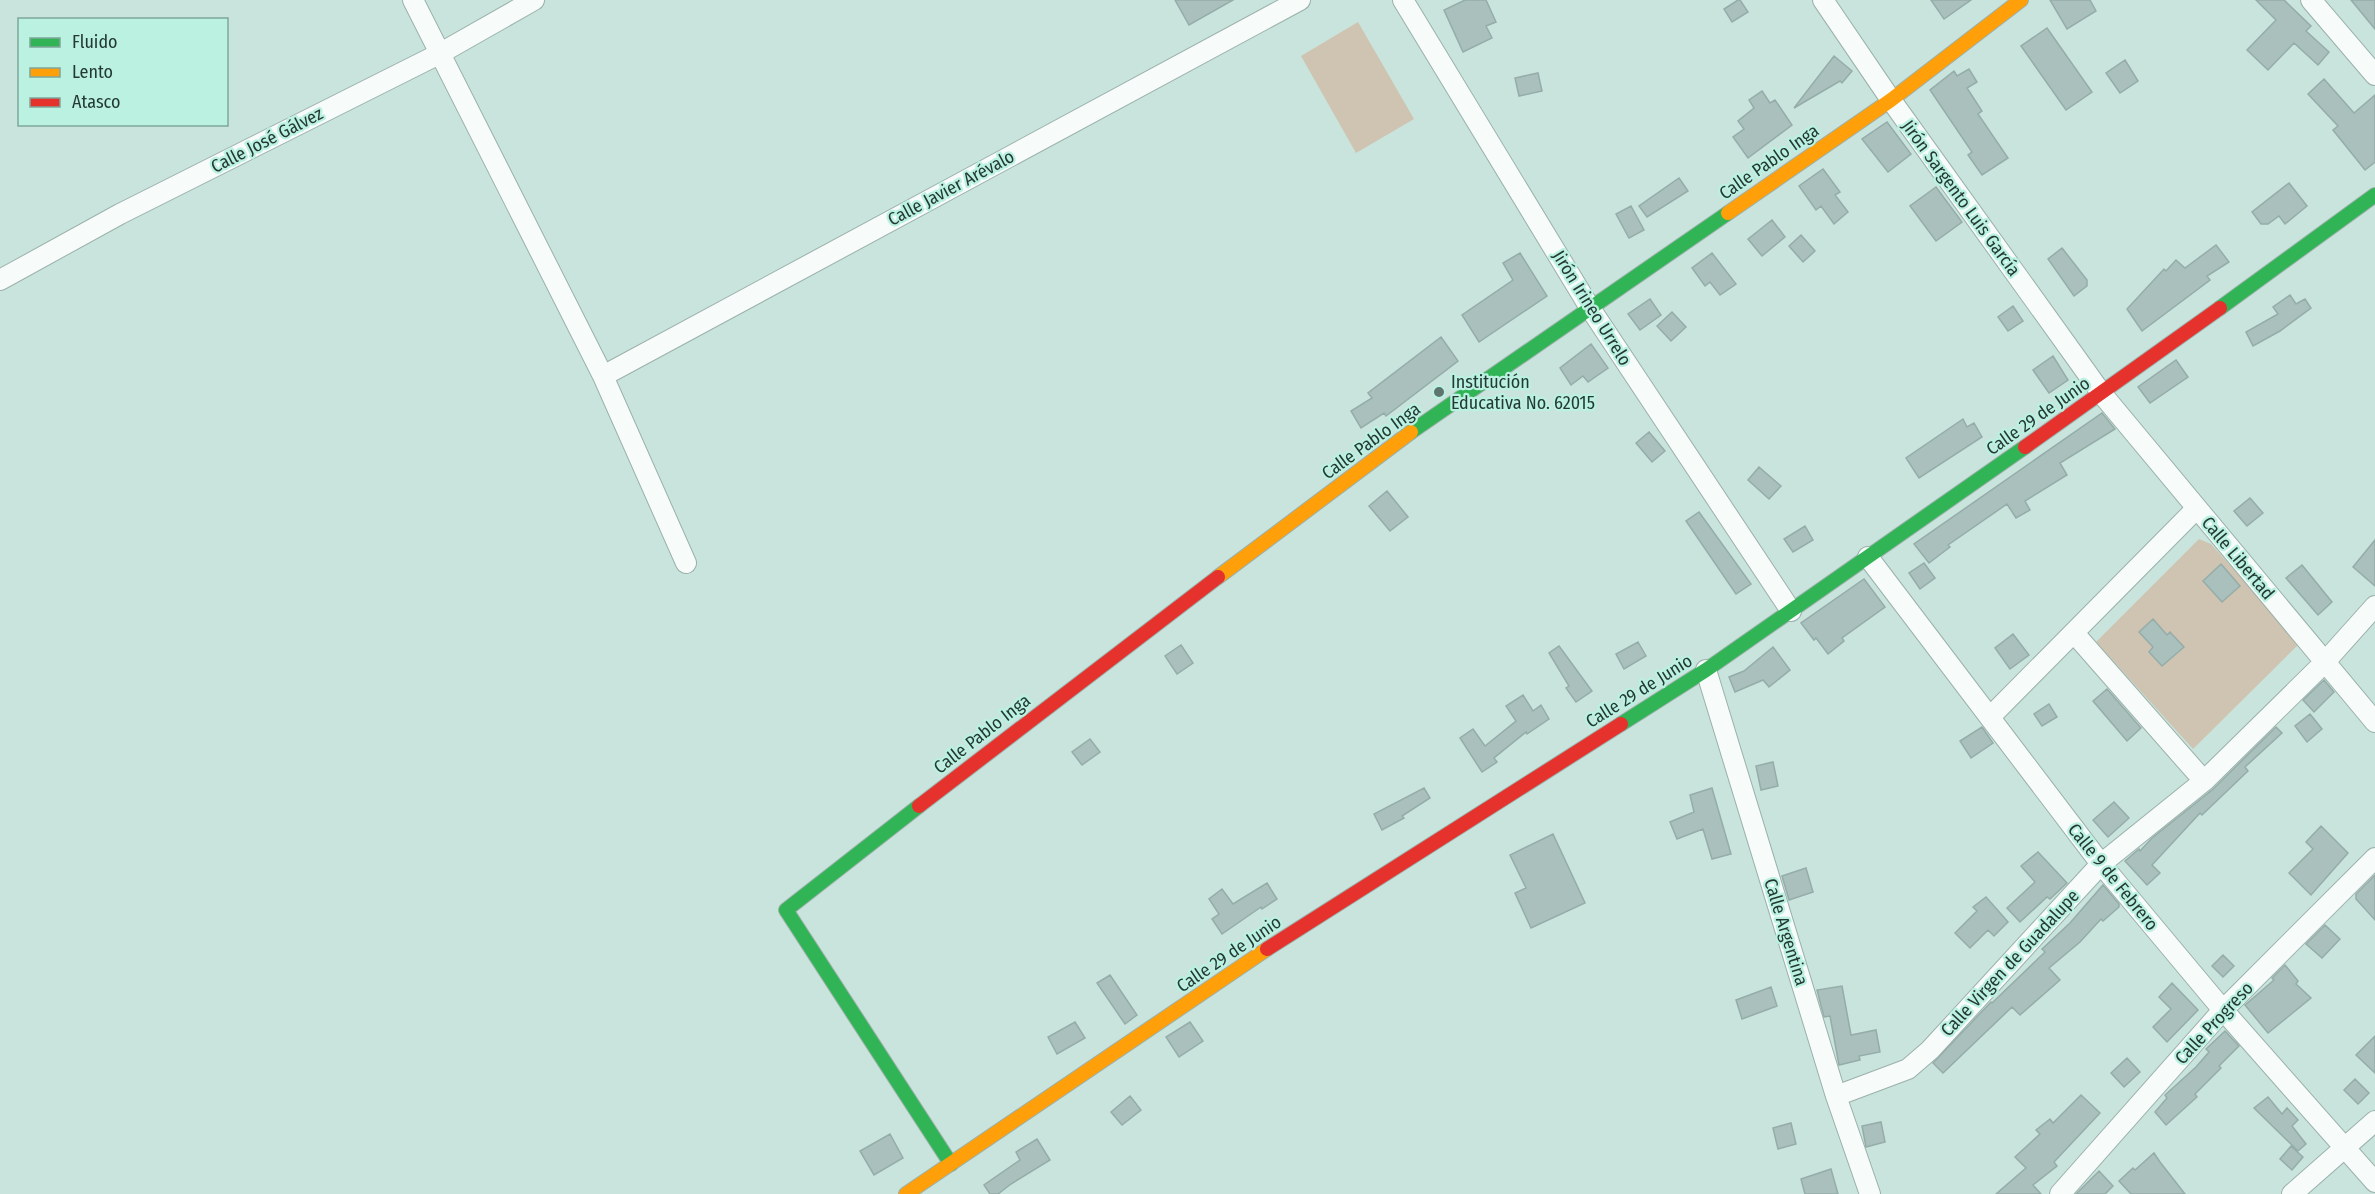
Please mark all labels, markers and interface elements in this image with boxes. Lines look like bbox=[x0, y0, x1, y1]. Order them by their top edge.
legend bbox=[18, 18, 228, 126]
text: Fluido bbox=[72, 31, 118, 53]
text: Lento bbox=[72, 61, 113, 83]
text: Atasco bbox=[72, 91, 120, 113]
street label: Calle José Gálvez bbox=[207, 102, 327, 178]
street label: Jirón Sargento Luis García bbox=[1897, 116, 2025, 280]
street label: Calle Pablo Inga bbox=[1715, 119, 1823, 204]
street label: Calle Javier Arévalo bbox=[884, 145, 1018, 231]
street label: Jirón Irineo Urrelo bbox=[1548, 246, 1636, 370]
place label: Institución Educativa No. 62015 bbox=[1451, 371, 1595, 414]
street label: Calle 29 de Junio bbox=[1982, 372, 2094, 460]
marker: Institución Educativa No. 62015 bbox=[1432, 385, 1446, 399]
street label: Calle Pablo Inga bbox=[1317, 398, 1425, 484]
street label: Calle Libertad bbox=[2197, 512, 2279, 604]
street label: Calle 29 de Junio bbox=[1582, 649, 1696, 733]
street label: Calle Pablo Inga bbox=[929, 689, 1035, 779]
street label: Calle 9 de Febrero bbox=[2063, 819, 2163, 935]
street label: Calle Argentina bbox=[1759, 876, 1813, 988]
street label: Calle Virgen de Guadalupe bbox=[1936, 885, 2084, 1041]
street label: Calle 29 de Junio bbox=[1172, 911, 1286, 997]
street label: Calle Progreso bbox=[2170, 977, 2258, 1069]

